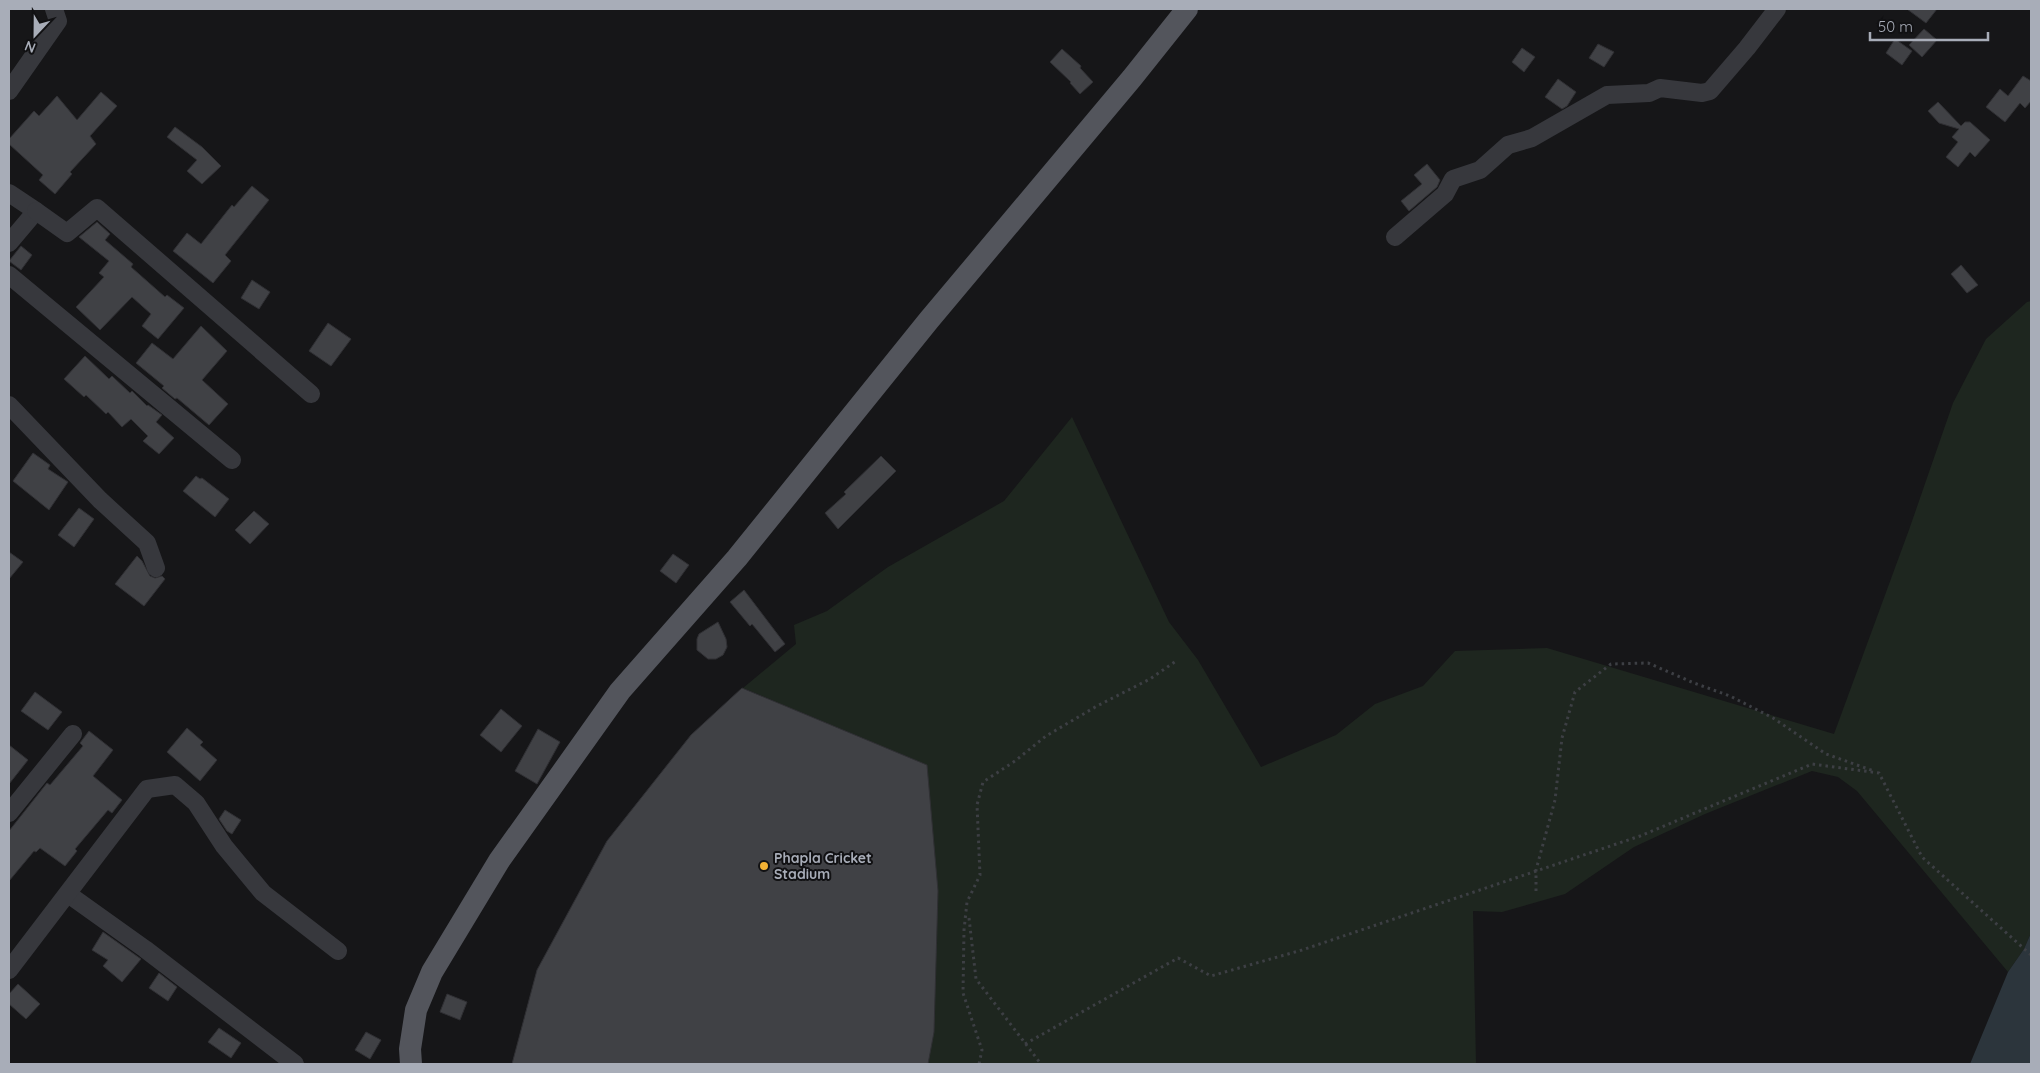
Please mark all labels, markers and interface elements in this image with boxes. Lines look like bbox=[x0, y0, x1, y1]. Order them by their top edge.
north arrow bbox=[10, 10, 60, 60]
scale bar bbox=[1870, 10, 1988, 42]
text: 50 m bbox=[1878, 17, 1913, 36]
text: N bbox=[22, 37, 38, 57]
place label: Phapla Cricket Stadium bbox=[774, 849, 872, 883]
marker: Phapla Cricket Stadium bbox=[758, 860, 770, 872]

